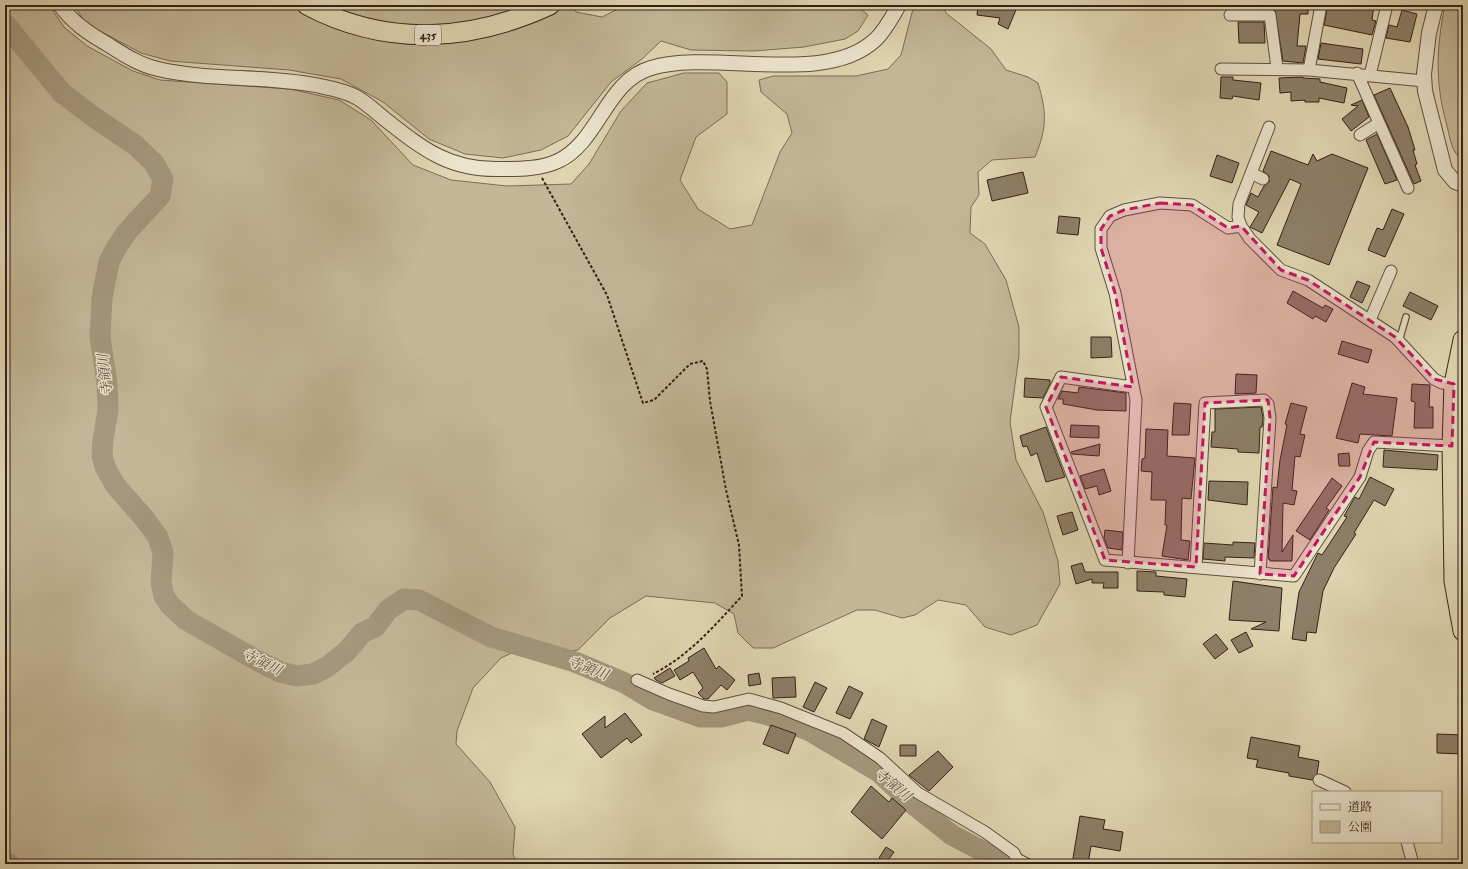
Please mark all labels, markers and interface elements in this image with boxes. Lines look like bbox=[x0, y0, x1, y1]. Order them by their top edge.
road number: 435 bbox=[415, 25, 441, 45]
water label: 寺領川 bbox=[94, 351, 116, 397]
water label: 寺領川 bbox=[239, 645, 286, 680]
water label: 寺領川 bbox=[565, 653, 613, 684]
water label: 寺領川 bbox=[871, 765, 916, 806]
legend bbox=[1312, 791, 1442, 843]
text: 道路 bbox=[1348, 800, 1372, 815]
text: 公園 bbox=[1348, 820, 1372, 835]

